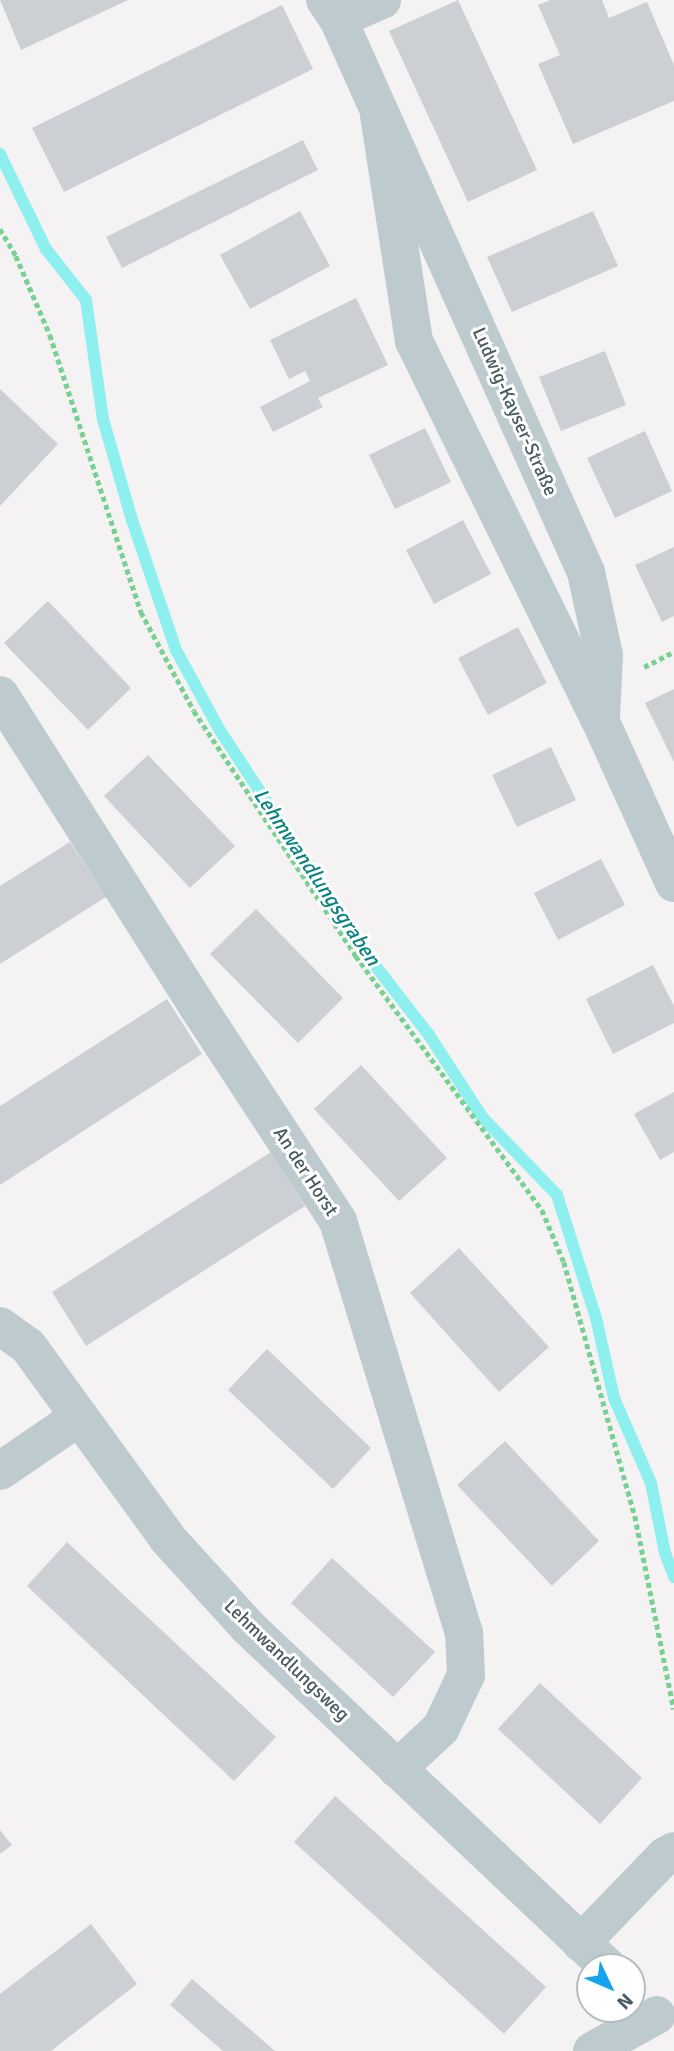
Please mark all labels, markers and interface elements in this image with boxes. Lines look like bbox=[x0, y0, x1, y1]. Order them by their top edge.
street label: Ludwig-Kayser-Straße bbox=[467, 324, 561, 500]
water label: Lehmwandlungsgraben bbox=[248, 784, 386, 970]
street label: An der Horst bbox=[268, 1123, 342, 1221]
street label: Lehmwandlungsweg bbox=[219, 1595, 353, 1727]
north arrow bbox=[576, 1953, 646, 2023]
text: N bbox=[611, 1988, 638, 2014]

